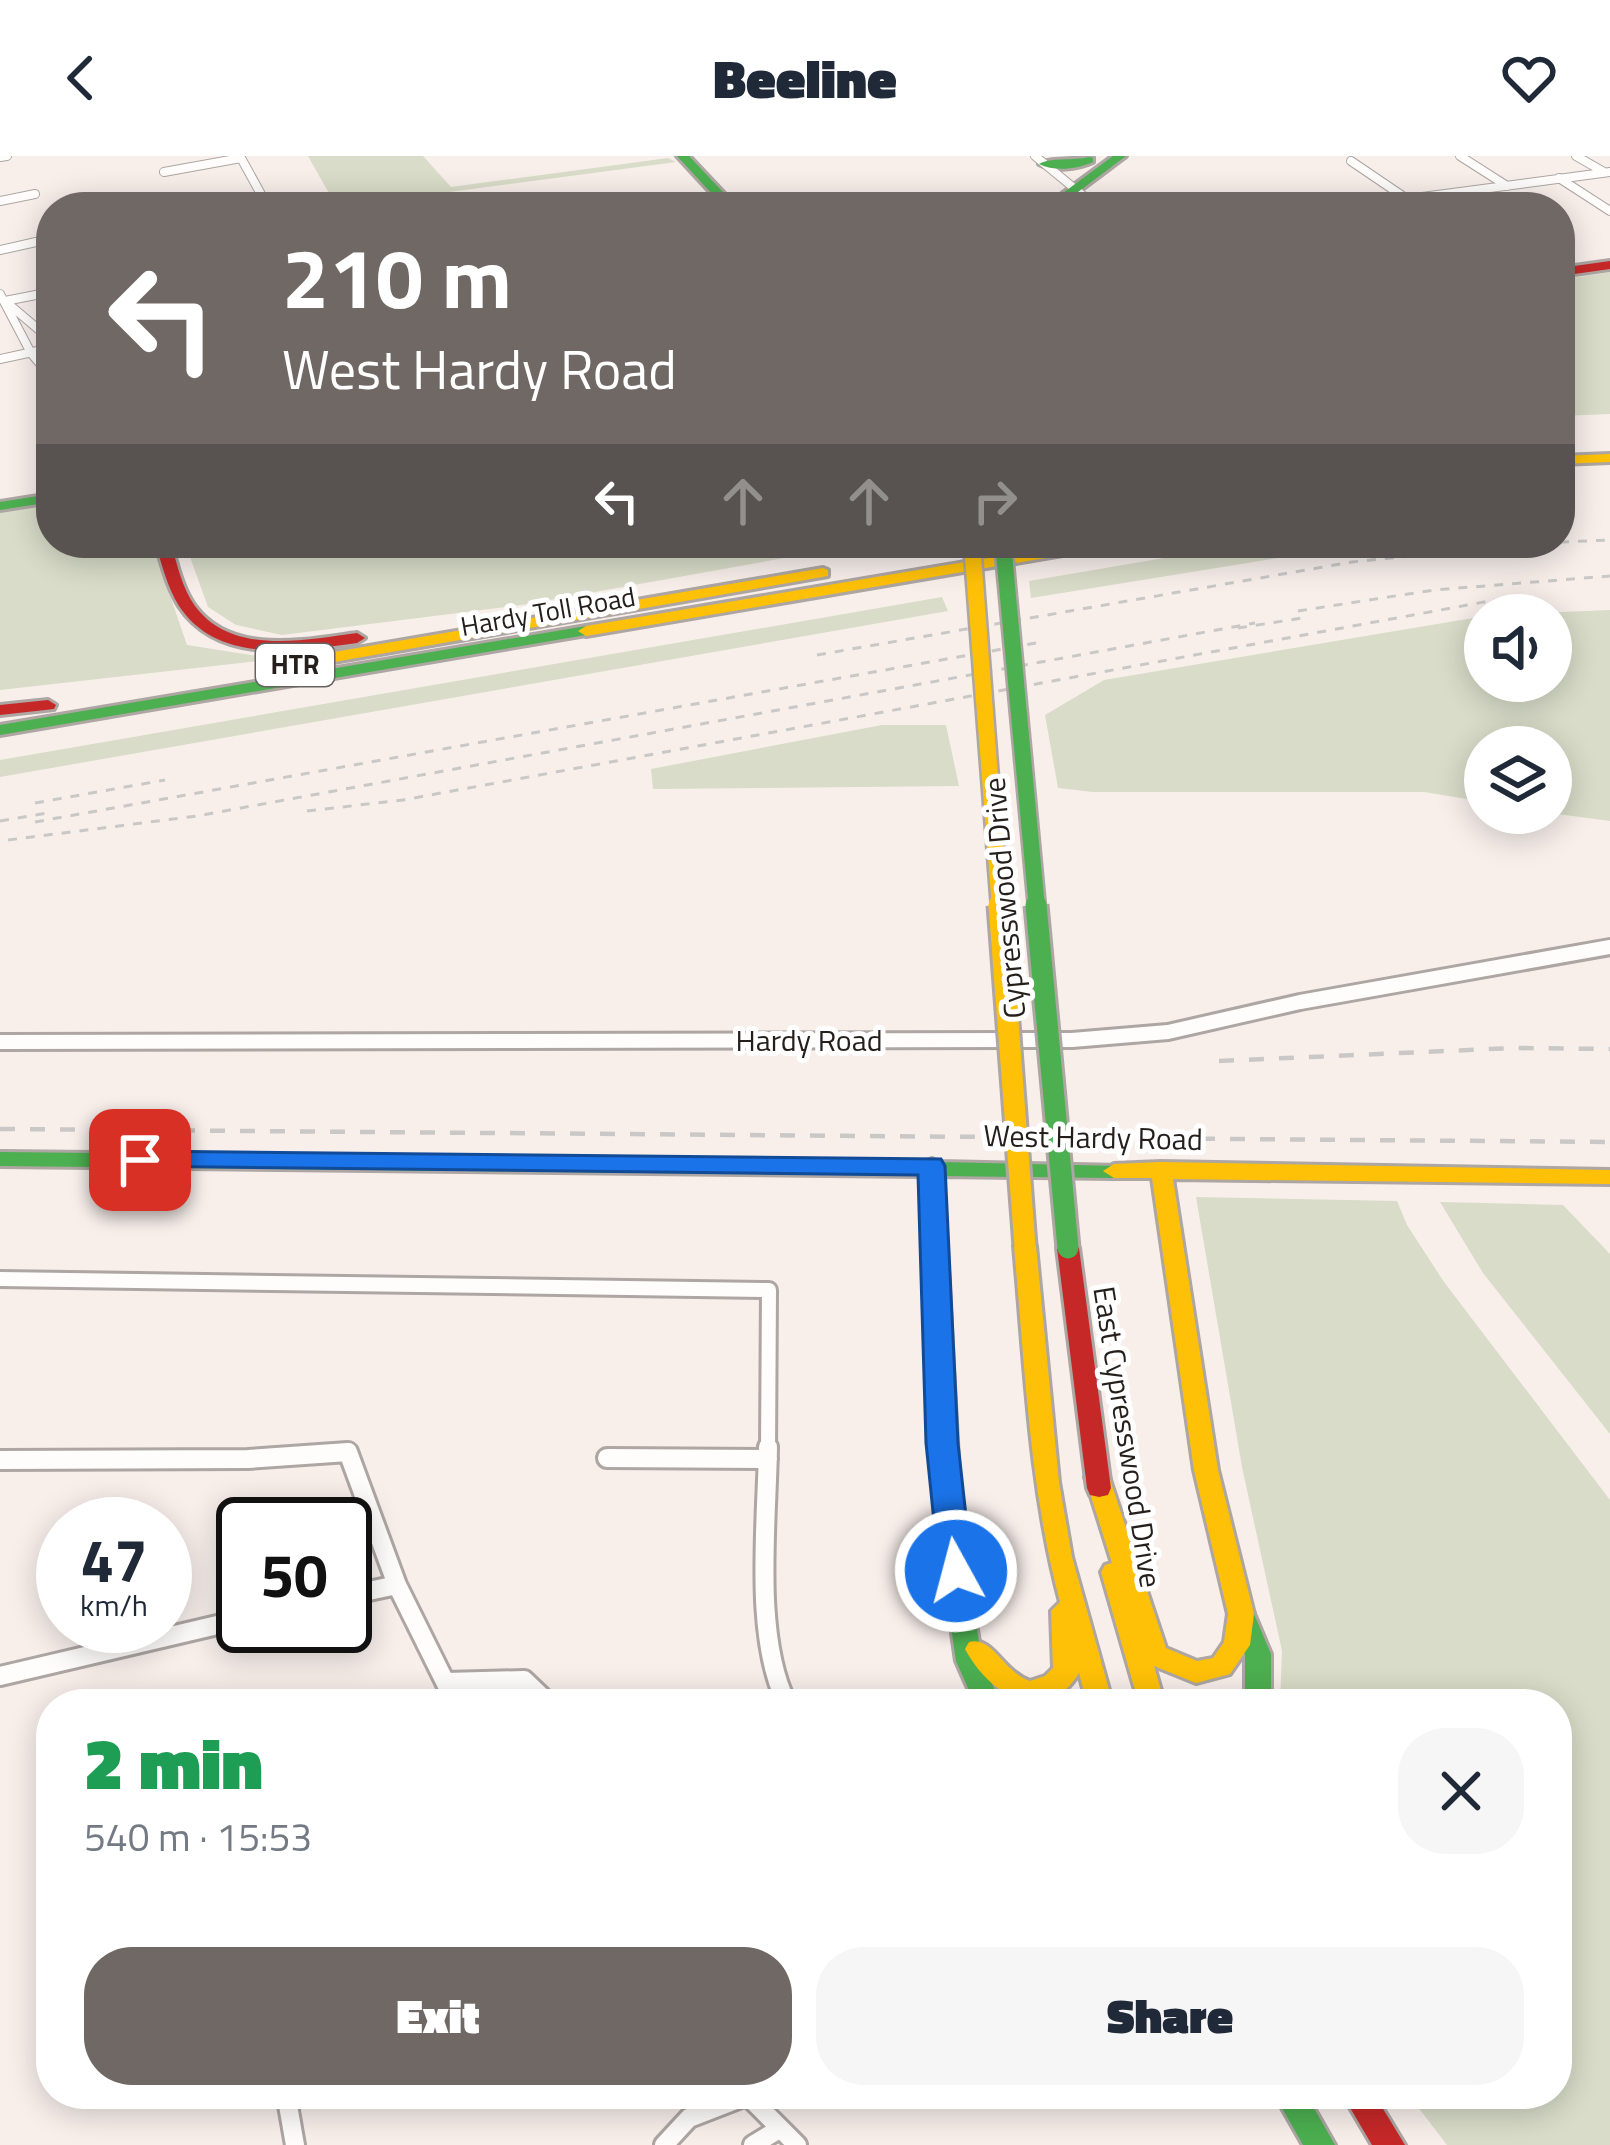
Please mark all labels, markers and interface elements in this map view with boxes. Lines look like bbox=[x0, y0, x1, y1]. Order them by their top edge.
text: Beeline bbox=[713, 37, 897, 119]
icon: back bbox=[48, 45, 114, 111]
icon: heart bbox=[1496, 45, 1562, 111]
text: 210 m bbox=[282, 213, 512, 341]
icon: left bbox=[84, 240, 240, 396]
text: West Hardy Road bbox=[282, 328, 677, 410]
icon: left bbox=[584, 468, 650, 534]
icon: ahead bbox=[710, 468, 776, 534]
icon: ahead bbox=[836, 468, 902, 534]
icon: right bbox=[962, 468, 1028, 534]
street label: Hardy Toll Road bbox=[457, 575, 638, 646]
map controls bbox=[1464, 594, 1572, 834]
button: sound bbox=[1464, 594, 1572, 702]
road number: HTR bbox=[256, 644, 334, 686]
button: layers bbox=[1464, 726, 1572, 834]
street label: Cypresswood Drive bbox=[971, 776, 1037, 1020]
street label: Hardy Road bbox=[735, 1017, 883, 1063]
pin bbox=[89, 1109, 191, 1211]
street label: West Hardy Road bbox=[983, 1112, 1203, 1162]
icon: arrive bbox=[107, 1127, 173, 1193]
street label: East Cypresswood Drive bbox=[1081, 1283, 1175, 1591]
speed limit sign: 50 bbox=[216, 1497, 372, 1653]
position arrow bbox=[893, 1508, 1019, 1634]
text: 47 bbox=[80, 1514, 148, 1605]
text: km/h bbox=[80, 1582, 148, 1628]
text: 2 min bbox=[84, 1707, 263, 1817]
button: close bbox=[1398, 1728, 1524, 1854]
text: 540 m · 15:53 bbox=[84, 1807, 312, 1866]
button: Exit bbox=[84, 1947, 792, 2085]
button: Share bbox=[816, 1947, 1524, 2085]

